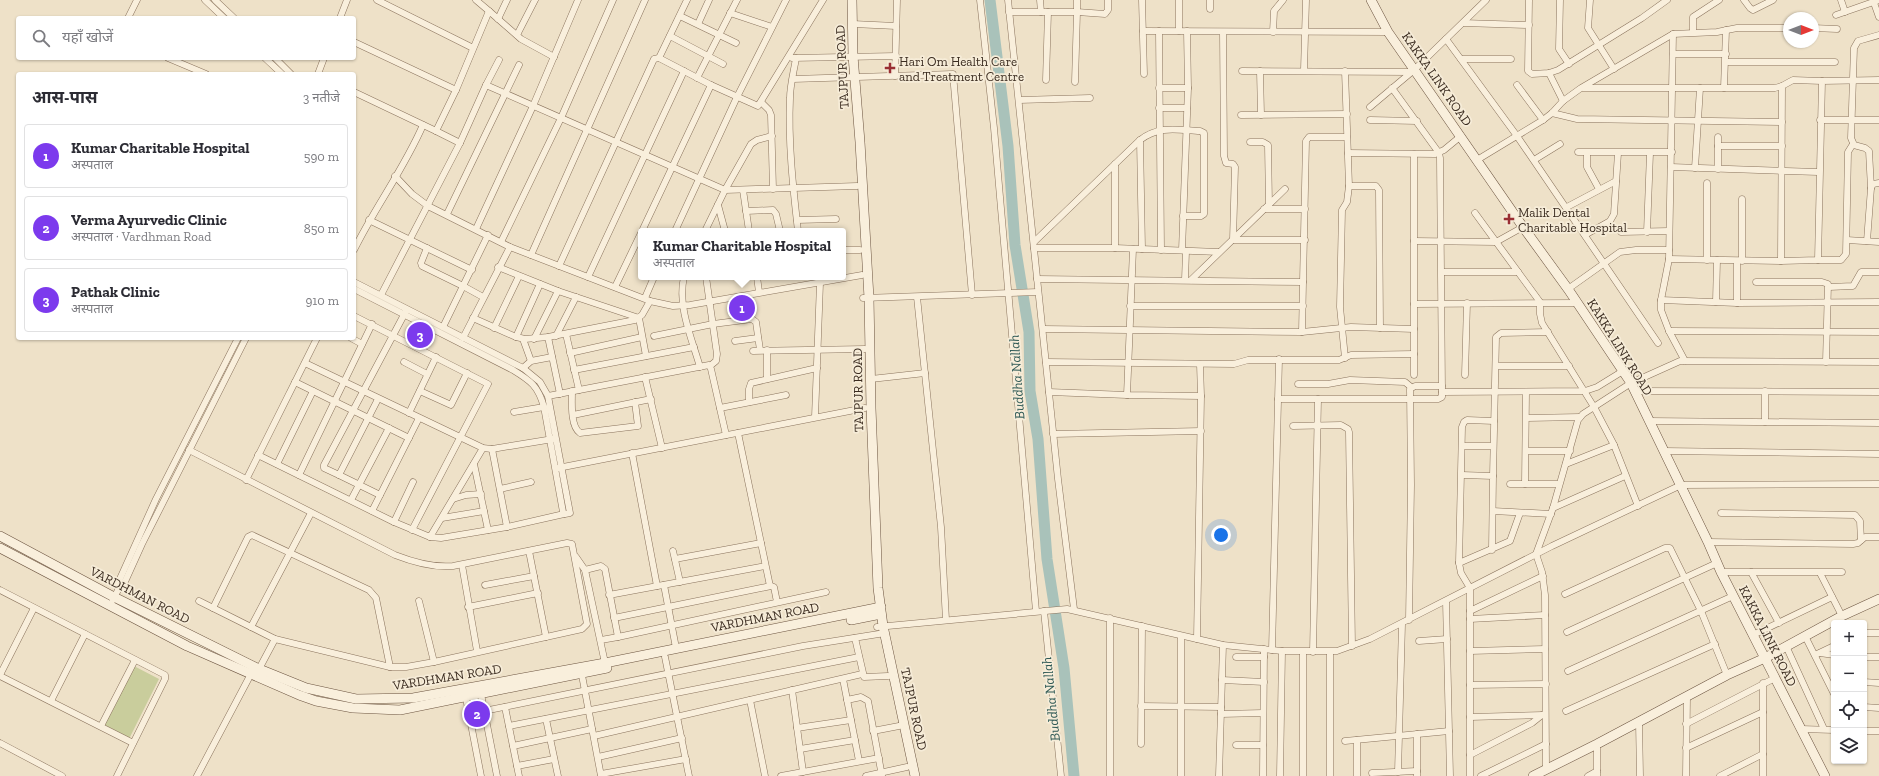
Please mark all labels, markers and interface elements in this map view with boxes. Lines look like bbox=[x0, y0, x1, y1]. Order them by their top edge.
north arrow bbox=[1783, 12, 1819, 48]
search box bbox=[16, 16, 356, 60]
street label: TAJPUR ROAD bbox=[832, 25, 852, 109]
icon: search bbox=[30, 27, 52, 49]
text: यहाँ खोजें bbox=[62, 28, 113, 46]
street label: KAKKA LINK ROAD bbox=[1399, 29, 1475, 129]
place label: Hari Om Health Care and Treatment Centre bbox=[899, 54, 1024, 84]
marker: Hari Om Health Care and Treatment Centre bbox=[884, 62, 896, 74]
text: आस-पास bbox=[32, 87, 97, 107]
text: 3 नतीजे bbox=[303, 90, 340, 105]
text: Kumar Charitable Hospital bbox=[71, 139, 250, 157]
text: 1 bbox=[43, 149, 49, 164]
text: 590 m bbox=[304, 149, 339, 164]
text: अस्पताल bbox=[71, 157, 113, 172]
place label: Malik Dental Charitable Hospital bbox=[1518, 205, 1627, 235]
text: Verma Ayurvedic Clinic bbox=[71, 211, 227, 229]
marker: Malik Dental Charitable Hospital bbox=[1503, 213, 1515, 225]
text: 2 bbox=[43, 221, 49, 236]
text: 850 m bbox=[304, 221, 339, 236]
popup bbox=[638, 228, 846, 280]
text: अस्पताल · Vardhman Road bbox=[71, 229, 211, 244]
text: Kumar Charitable Hospital bbox=[653, 237, 831, 255]
text: अस्पताल bbox=[653, 255, 695, 270]
text: Pathak Clinic bbox=[71, 283, 160, 301]
text: 3 bbox=[43, 293, 49, 308]
text: 910 m bbox=[305, 293, 339, 308]
pin: 1 bbox=[729, 293, 755, 323]
street label: KAKKA LINK ROAD bbox=[1584, 296, 1656, 398]
text: अस्पताल bbox=[71, 301, 113, 316]
pin: 3 bbox=[407, 320, 433, 350]
water label: Buddha Nallah bbox=[1006, 334, 1028, 420]
street label: TAJPUR ROAD bbox=[850, 348, 866, 432]
your location bbox=[1211, 525, 1231, 545]
street label: VARDHMAN ROAD bbox=[87, 563, 192, 627]
street label: KAKKA LINK ROAD bbox=[1736, 583, 1800, 689]
street label: VARDHMAN ROAD bbox=[709, 599, 820, 635]
map controls bbox=[1831, 620, 1867, 764]
button: + bbox=[1831, 620, 1867, 656]
water label: Buddha Nallah bbox=[1038, 656, 1064, 742]
button: − bbox=[1831, 656, 1867, 692]
street label: VARDHMAN ROAD bbox=[391, 661, 502, 693]
street label: TAJPUR ROAD bbox=[898, 666, 930, 752]
button: locate bbox=[1831, 692, 1867, 728]
pin: 2 bbox=[464, 699, 490, 729]
button: layers bbox=[1831, 728, 1867, 764]

